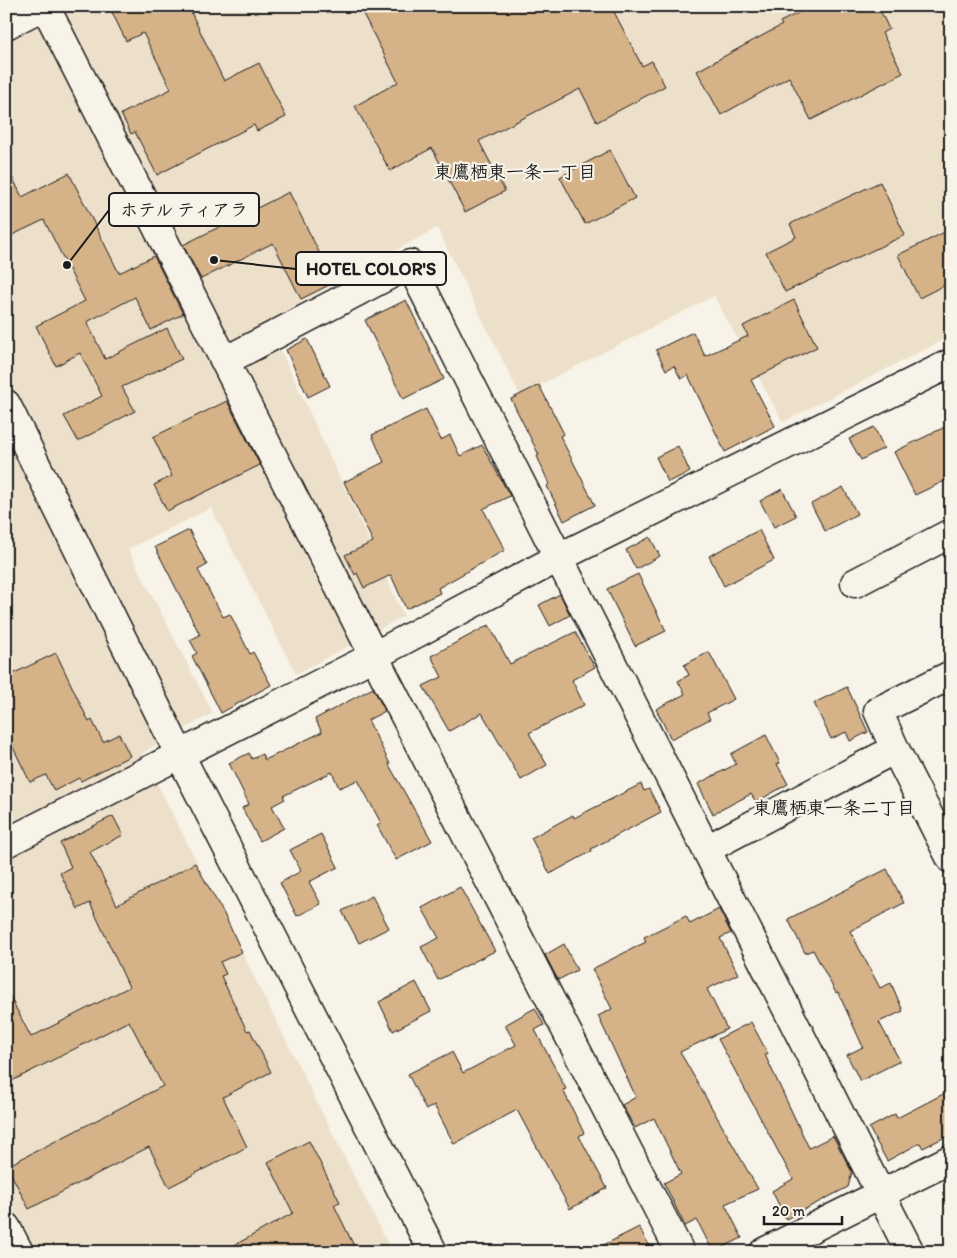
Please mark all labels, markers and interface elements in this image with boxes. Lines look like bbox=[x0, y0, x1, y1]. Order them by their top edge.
district label: 東鷹栖東一条一丁目 bbox=[434, 161, 596, 183]
callout: ホテル ティアラ bbox=[109, 193, 259, 226]
text: ホテル ティアラ bbox=[120, 199, 248, 221]
callout: HOTEL COLOR'S bbox=[296, 252, 446, 285]
text: HOTEL COLOR'S bbox=[306, 258, 436, 280]
district label: 東鷹栖東一条二丁目 bbox=[753, 797, 915, 819]
scale bar bbox=[764, 1193, 842, 1225]
text: 20 m bbox=[772, 1202, 806, 1220]

